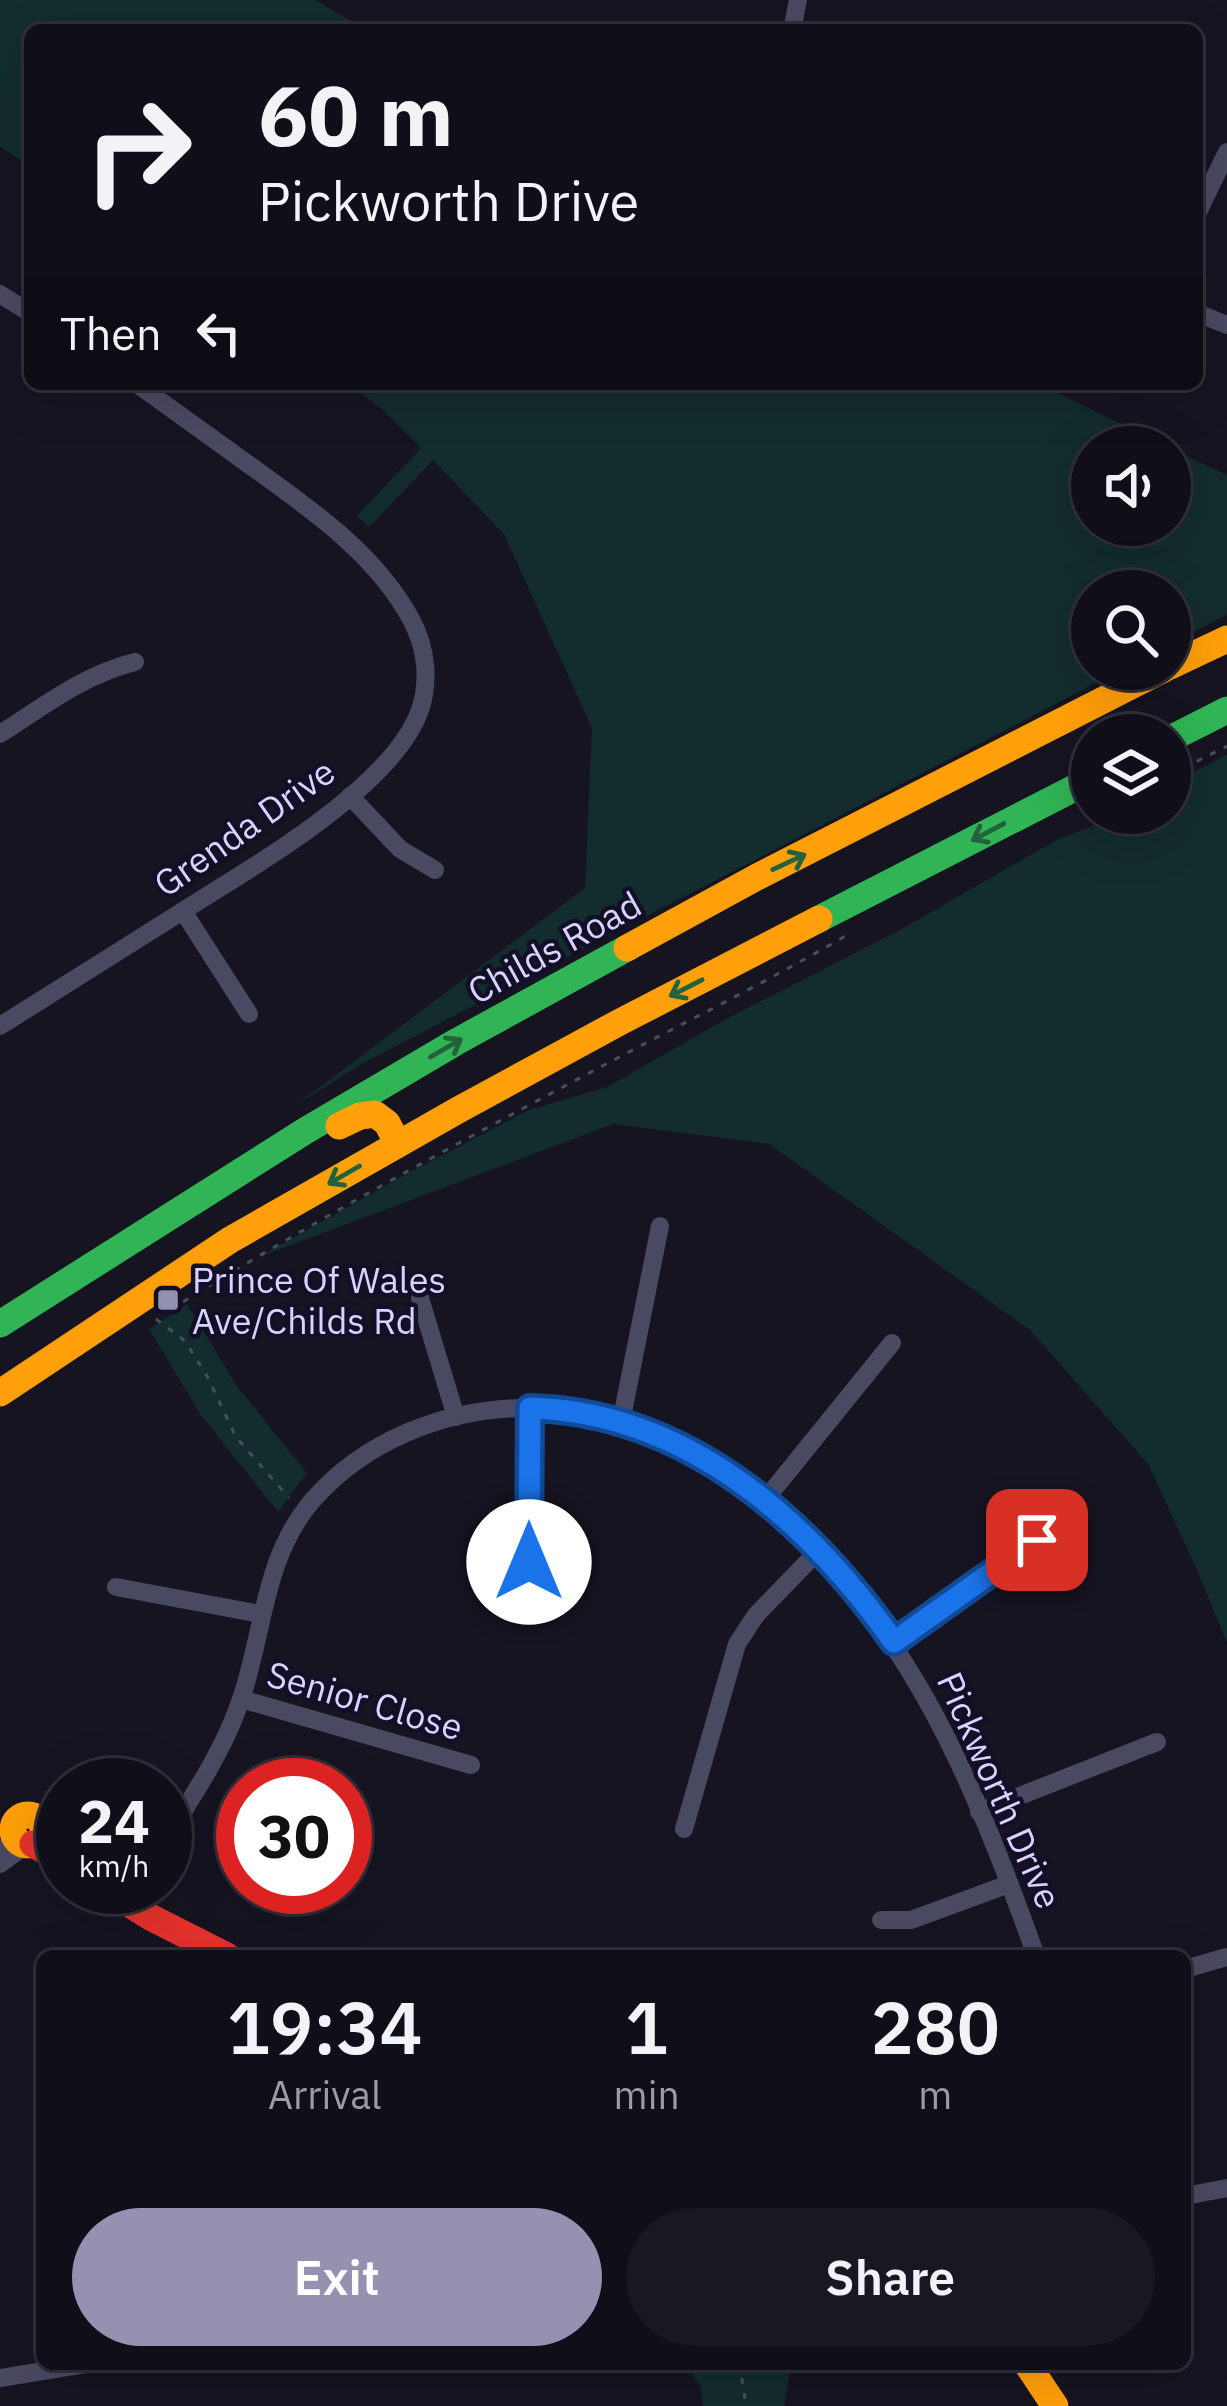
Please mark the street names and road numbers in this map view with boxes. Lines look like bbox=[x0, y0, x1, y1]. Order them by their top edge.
street label: Grenda Drive bbox=[144, 747, 344, 907]
street label: Childs Road bbox=[459, 880, 649, 1014]
street label: Senior Close bbox=[262, 1650, 468, 1750]
street label: Pickworth Drive bbox=[927, 1664, 1073, 1916]

